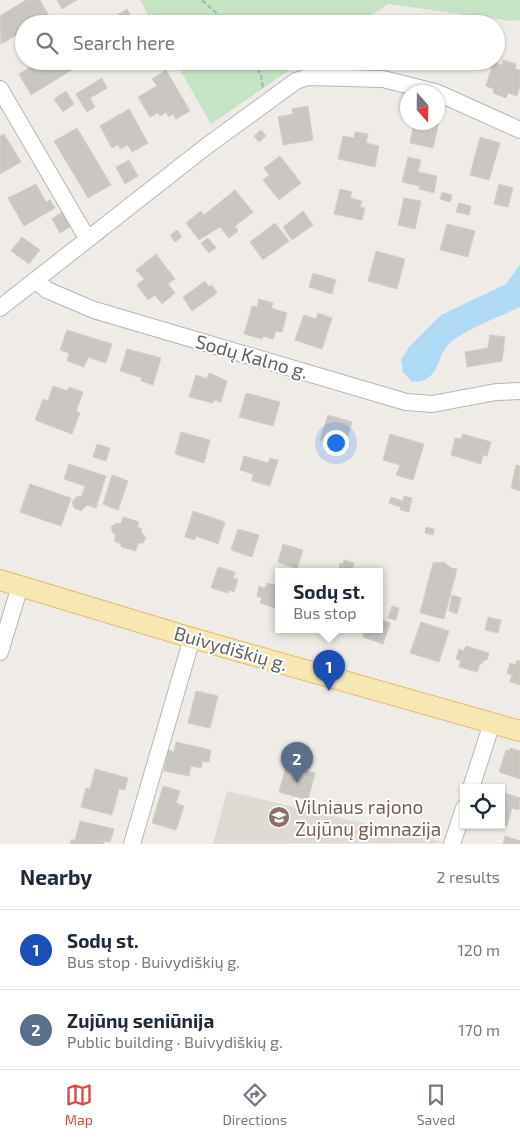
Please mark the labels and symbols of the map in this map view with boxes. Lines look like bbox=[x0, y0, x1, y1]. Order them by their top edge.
north arrow bbox=[400, 85, 445, 130]
street label: Sodų Kalno g. bbox=[193, 329, 311, 383]
your location bbox=[323, 430, 349, 456]
street label: Buivydiškių g. bbox=[172, 621, 290, 675]
pin: 1 bbox=[313, 650, 345, 691]
pin: 2 bbox=[281, 742, 313, 783]
place label: Vilniaus rajono Zujūnų gimnazija bbox=[295, 795, 441, 840]
school or university icon: Vilniaus rajono Zujūnų gimnazija bbox=[267, 805, 291, 829]

